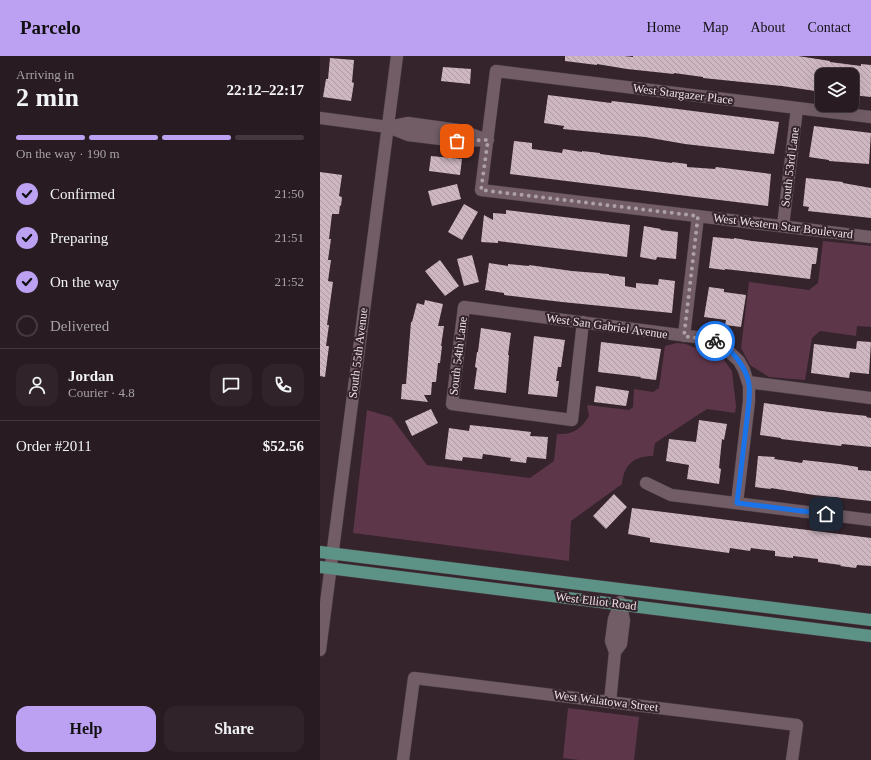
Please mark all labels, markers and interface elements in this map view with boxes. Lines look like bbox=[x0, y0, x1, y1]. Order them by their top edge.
text: Parcelo bbox=[20, 17, 81, 38]
text: Home bbox=[647, 20, 681, 35]
text: Map bbox=[703, 20, 728, 35]
text: About bbox=[750, 20, 785, 35]
text: Contact bbox=[807, 20, 851, 35]
text: Arriving in bbox=[16, 67, 74, 82]
map controls bbox=[815, 68, 859, 112]
button: layers bbox=[815, 68, 859, 112]
street label: West Stargazer Place bbox=[632, 81, 734, 107]
text: 22:12–22:17 bbox=[227, 82, 304, 98]
text: 2 min bbox=[16, 83, 79, 112]
pin bbox=[440, 124, 474, 158]
street label: South 53rd Lane bbox=[778, 126, 802, 208]
icon: bag bbox=[446, 130, 468, 152]
text: On the way · 190 m bbox=[16, 146, 120, 161]
icon: check bbox=[16, 183, 38, 205]
text: Confirmed bbox=[50, 186, 115, 202]
text: 21:50 bbox=[274, 186, 304, 201]
street label: West Western Star Boulevard bbox=[712, 210, 854, 242]
icon: check bbox=[16, 227, 38, 249]
text: Preparing bbox=[50, 230, 108, 246]
text: 21:51 bbox=[274, 230, 304, 245]
icon: check bbox=[16, 271, 38, 293]
text: On the way bbox=[50, 274, 119, 290]
text: 21:52 bbox=[274, 274, 304, 289]
street label: South 55th Avenue bbox=[346, 307, 370, 399]
street label: West San Gabriel Avenue bbox=[545, 311, 669, 341]
street label: South 54th Lane bbox=[446, 316, 470, 396]
text: Delivered bbox=[50, 318, 109, 334]
courier bbox=[695, 321, 735, 361]
icon: bike bbox=[704, 330, 726, 352]
button: person bbox=[16, 364, 58, 406]
button: chat bbox=[210, 364, 252, 406]
button: phone bbox=[262, 364, 304, 406]
text: Jordan bbox=[68, 368, 114, 384]
text: Courier · 4.8 bbox=[68, 385, 135, 400]
text: Order #2011 bbox=[16, 438, 92, 454]
text: $52.56 bbox=[263, 438, 304, 454]
pin bbox=[809, 497, 843, 531]
icon: home bbox=[815, 503, 837, 525]
street label: West Elliot Road bbox=[555, 589, 637, 613]
street label: West Walatowa Street bbox=[553, 688, 660, 714]
button: Help bbox=[16, 706, 156, 752]
button: Share bbox=[164, 706, 304, 752]

